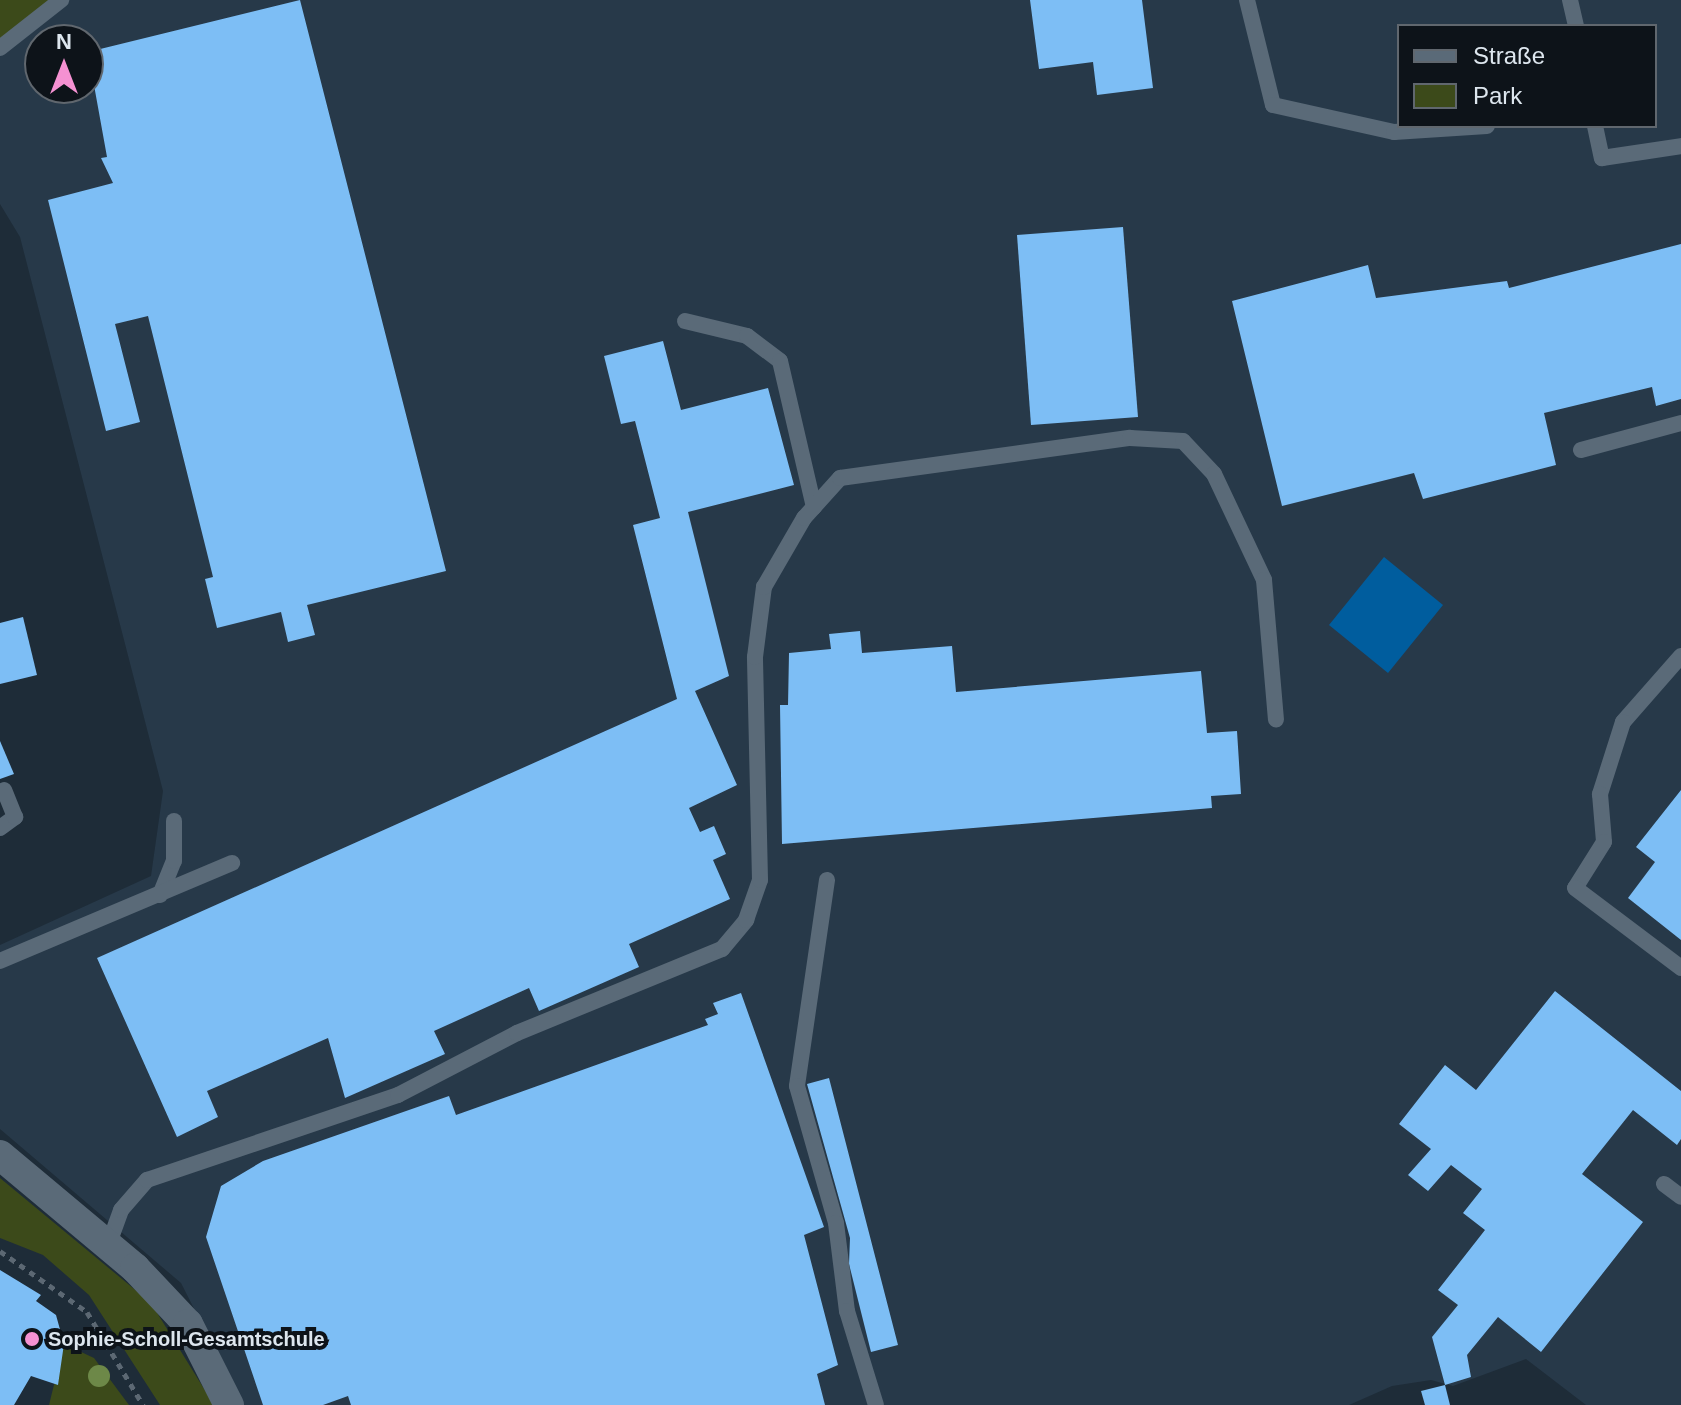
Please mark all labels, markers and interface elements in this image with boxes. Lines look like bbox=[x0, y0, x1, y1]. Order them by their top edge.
north arrow bbox=[24, 24, 104, 104]
legend bbox=[1397, 24, 1657, 128]
text: N bbox=[56, 29, 72, 54]
text: Straße bbox=[1473, 42, 1545, 69]
text: Park bbox=[1473, 82, 1522, 109]
place label: Sophie-Scholl-Gesamtschule bbox=[48, 1327, 325, 1351]
marker: Sophie-Scholl-Gesamtschule bbox=[23, 1330, 41, 1348]

